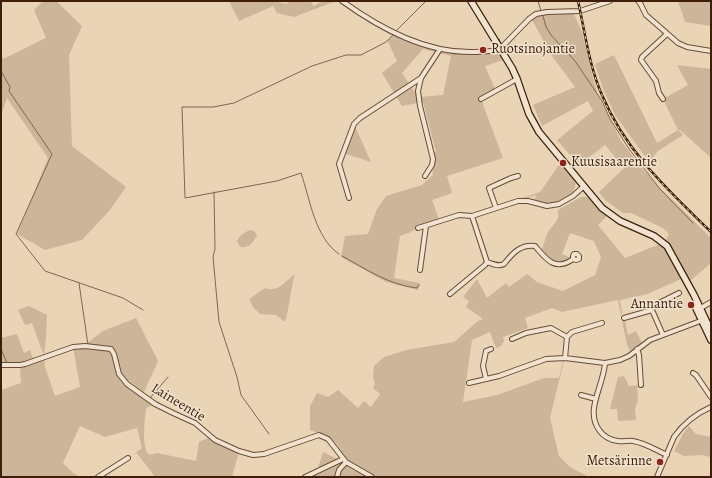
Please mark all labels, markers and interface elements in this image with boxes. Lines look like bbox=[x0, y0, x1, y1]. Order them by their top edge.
place label: Ruotsinojantie bbox=[491, 42, 575, 58]
marker: Ruotsinojantie bbox=[478, 45, 488, 55]
place label: Kuusisaarentie bbox=[571, 155, 657, 171]
marker: Kuusisaarentie bbox=[558, 158, 568, 168]
place label: Annantie bbox=[631, 297, 683, 313]
marker: Annantie bbox=[686, 300, 696, 310]
street label: Laineentie bbox=[148, 380, 208, 426]
place label: Metsärinne bbox=[586, 454, 652, 470]
marker: Metsärinne bbox=[655, 457, 665, 467]

